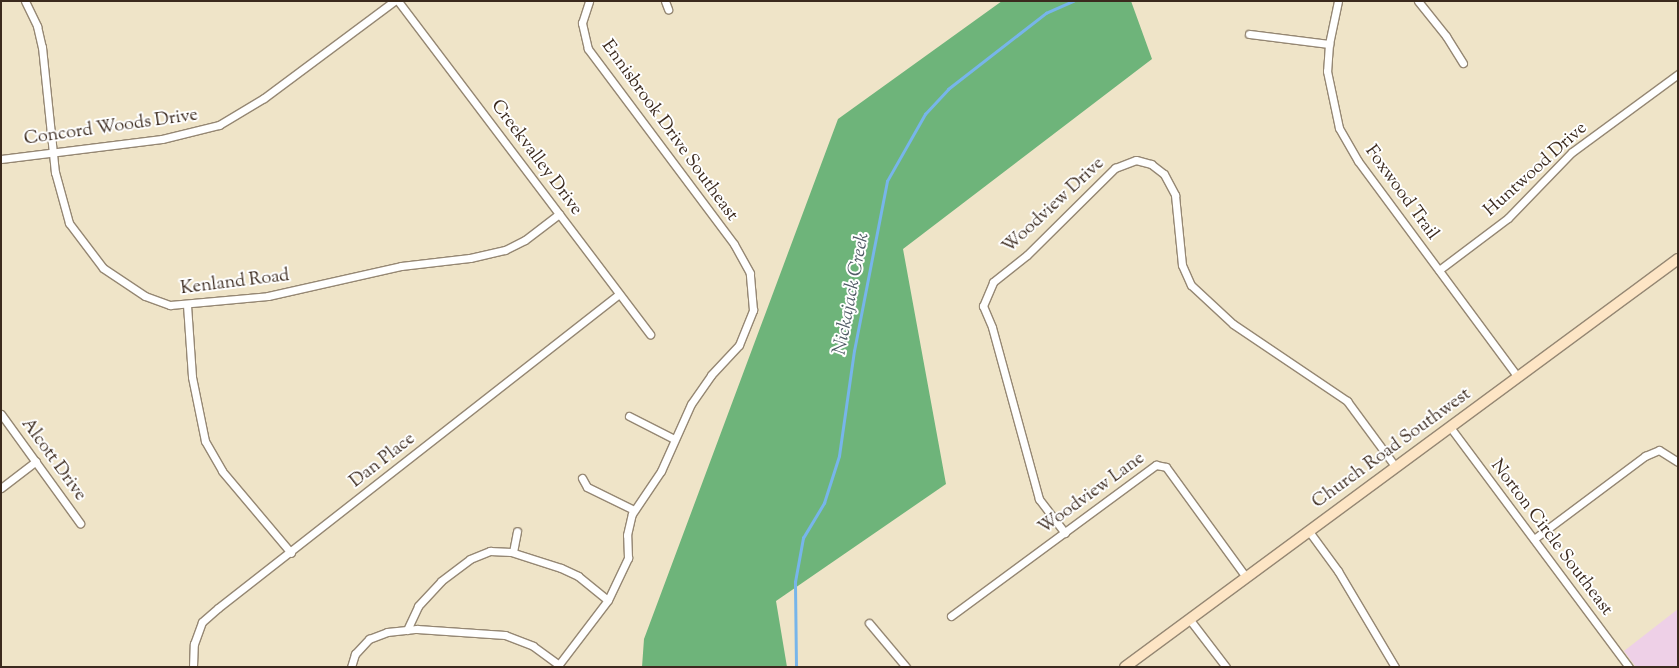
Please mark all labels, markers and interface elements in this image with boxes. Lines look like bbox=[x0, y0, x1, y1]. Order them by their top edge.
street label: Ennisbrook Drive Southeast bbox=[596, 36, 742, 226]
street label: Creekvalley Drive bbox=[486, 96, 586, 220]
street label: Concord Woods Drive bbox=[23, 105, 199, 151]
street label: Huntwood Drive bbox=[1480, 118, 1592, 222]
street label: Foxwood Trail bbox=[1359, 141, 1443, 245]
street label: Woodview Drive bbox=[999, 153, 1109, 259]
water label: Nickajack Creek bbox=[829, 231, 875, 357]
street label: Kenland Road bbox=[179, 266, 291, 300]
street label: Church Road Southwest bbox=[1308, 384, 1476, 514]
street label: Alcott Drive bbox=[16, 414, 90, 506]
street label: Dan Place bbox=[346, 429, 420, 493]
street label: Woodview Lane bbox=[1035, 448, 1149, 540]
street label: Norton Circle Southeast bbox=[1485, 456, 1617, 620]

